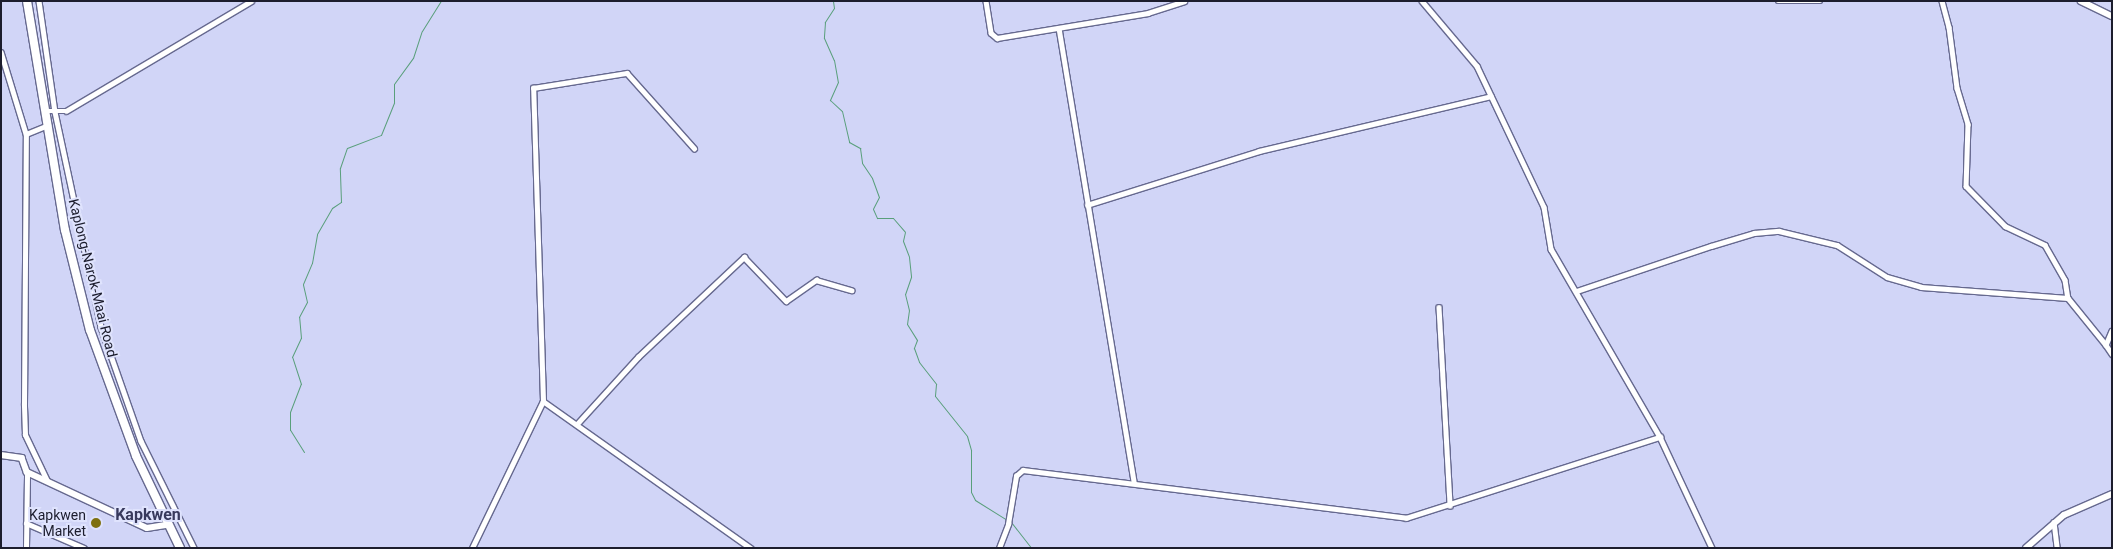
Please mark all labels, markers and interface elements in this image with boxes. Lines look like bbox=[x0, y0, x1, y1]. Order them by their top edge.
street label: Kaplong-Narok-Maai Road bbox=[65, 197, 121, 359]
district label: Kapkwen bbox=[115, 505, 181, 525]
place label: Kapkwen Market bbox=[29, 507, 86, 540]
marker: Kapkwen Market bbox=[90, 517, 102, 529]

